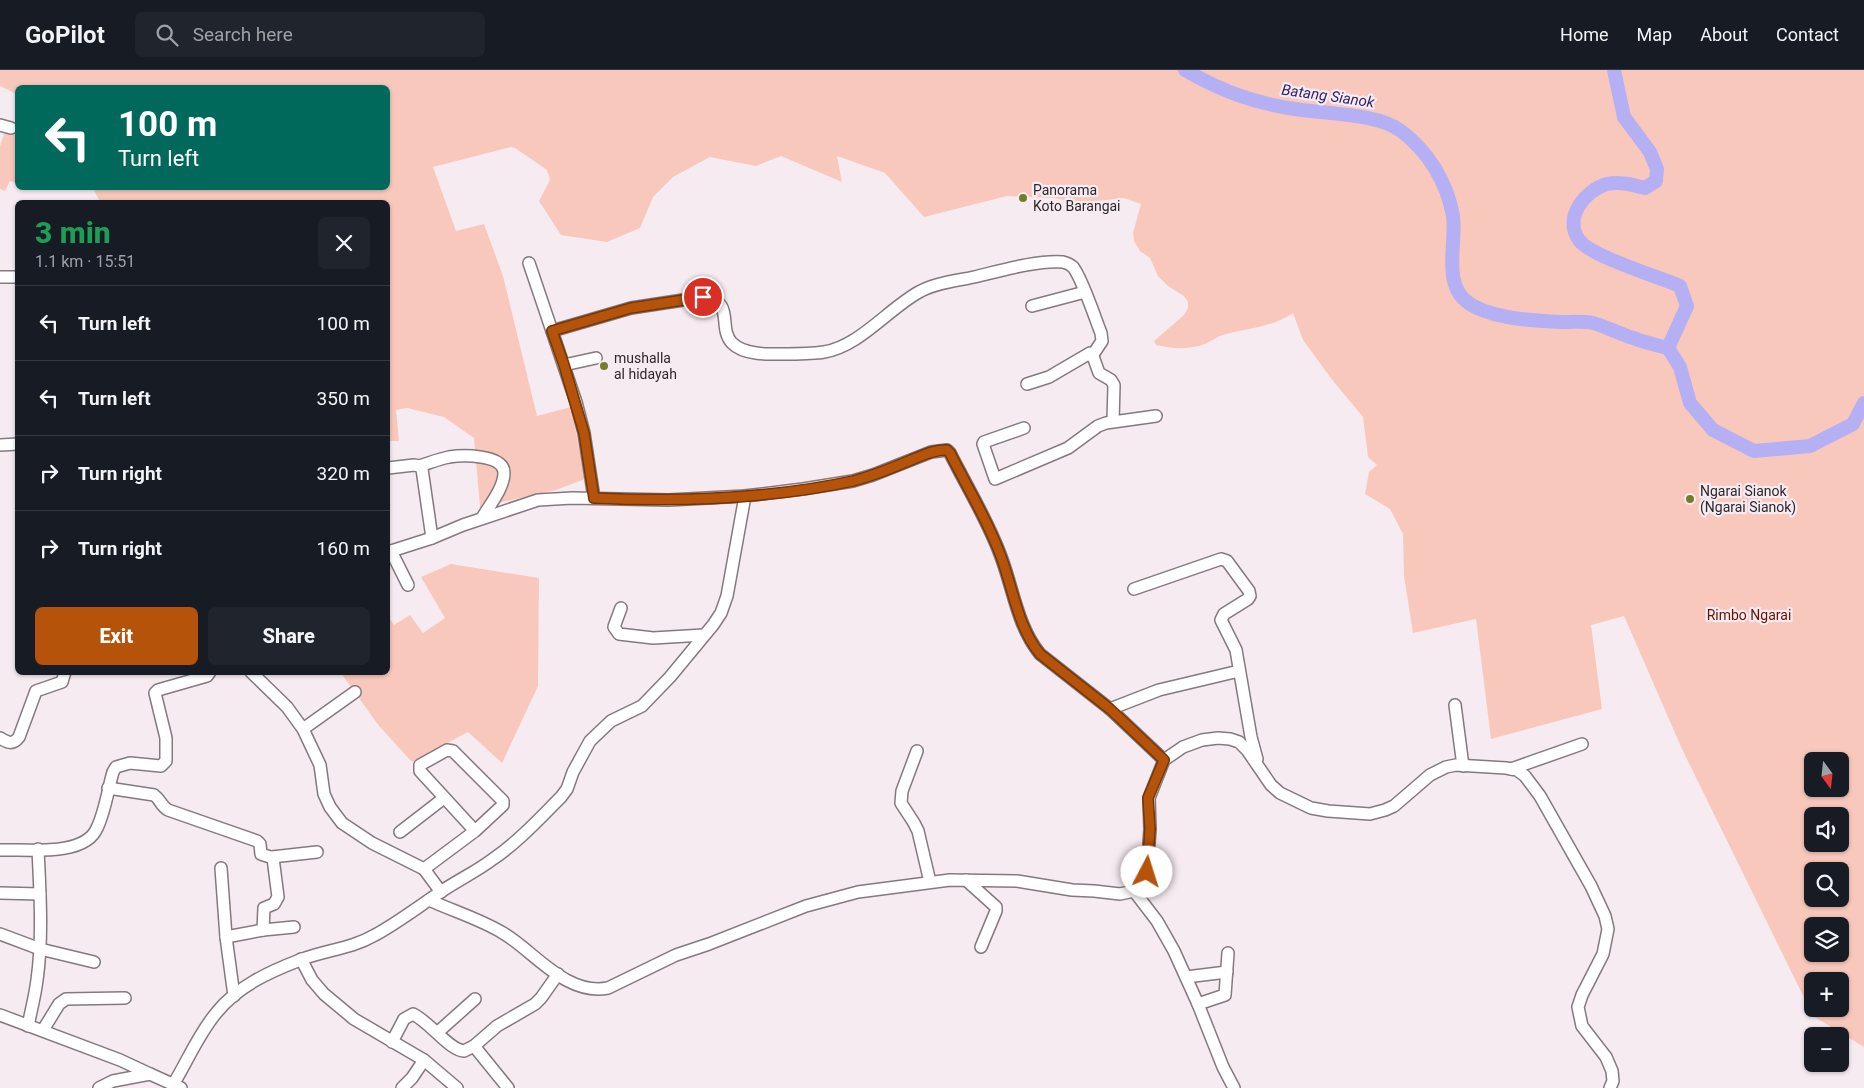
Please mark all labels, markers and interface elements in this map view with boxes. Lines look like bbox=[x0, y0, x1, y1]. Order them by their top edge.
search box bbox=[135, 12, 485, 57]
text: GoPilot bbox=[25, 21, 105, 49]
icon: search bbox=[153, 21, 181, 49]
text: Search here bbox=[193, 23, 293, 46]
text: Home bbox=[1560, 24, 1609, 45]
text: Map bbox=[1637, 24, 1672, 45]
text: About bbox=[1700, 24, 1748, 45]
text: Contact bbox=[1776, 24, 1839, 45]
water label: Batang Sianok bbox=[1281, 81, 1376, 111]
text: 100 m bbox=[118, 104, 217, 145]
icon: left bbox=[35, 105, 100, 170]
text: Turn left bbox=[118, 146, 199, 171]
place label: Panorama Koto Barangai bbox=[1033, 182, 1121, 214]
marker: Panorama Koto Barangai bbox=[1017, 192, 1029, 204]
text: 3 min bbox=[35, 215, 111, 250]
button: close bbox=[318, 217, 370, 269]
text: 1.1 km · 15:51 bbox=[35, 252, 135, 271]
pin bbox=[682, 276, 724, 318]
icon: arrive bbox=[689, 283, 717, 311]
icon: left bbox=[35, 309, 63, 337]
text: Turn left bbox=[78, 312, 151, 335]
text: 100 m bbox=[317, 312, 370, 335]
place label: mushalla al hidayah bbox=[614, 350, 677, 382]
marker: mushalla al hidayah bbox=[598, 360, 610, 372]
icon: left bbox=[35, 384, 63, 412]
text: Turn left bbox=[78, 387, 151, 410]
text: 350 m bbox=[317, 387, 370, 410]
icon: right bbox=[35, 459, 63, 487]
text: Turn right bbox=[78, 462, 162, 485]
text: 320 m bbox=[317, 462, 370, 485]
place label: Ngarai Sianok (Ngarai Sianok) bbox=[1700, 483, 1796, 516]
marker: Ngarai Sianok (Ngarai Sianok) bbox=[1684, 493, 1696, 505]
icon: right bbox=[35, 534, 63, 562]
text: Turn right bbox=[78, 537, 162, 560]
text: 160 m bbox=[317, 537, 370, 560]
button: Exit bbox=[35, 607, 198, 665]
button: Share bbox=[208, 607, 370, 665]
park label: Rimbo Ngarai bbox=[1707, 607, 1791, 623]
north arrow bbox=[1804, 752, 1849, 798]
map controls bbox=[1804, 752, 1849, 1072]
button: sound bbox=[1804, 807, 1849, 852]
position arrow bbox=[1120, 845, 1172, 897]
button: search bbox=[1804, 862, 1849, 907]
button: layers bbox=[1804, 917, 1849, 962]
button: + bbox=[1804, 972, 1849, 1017]
button: − bbox=[1804, 1027, 1849, 1072]

